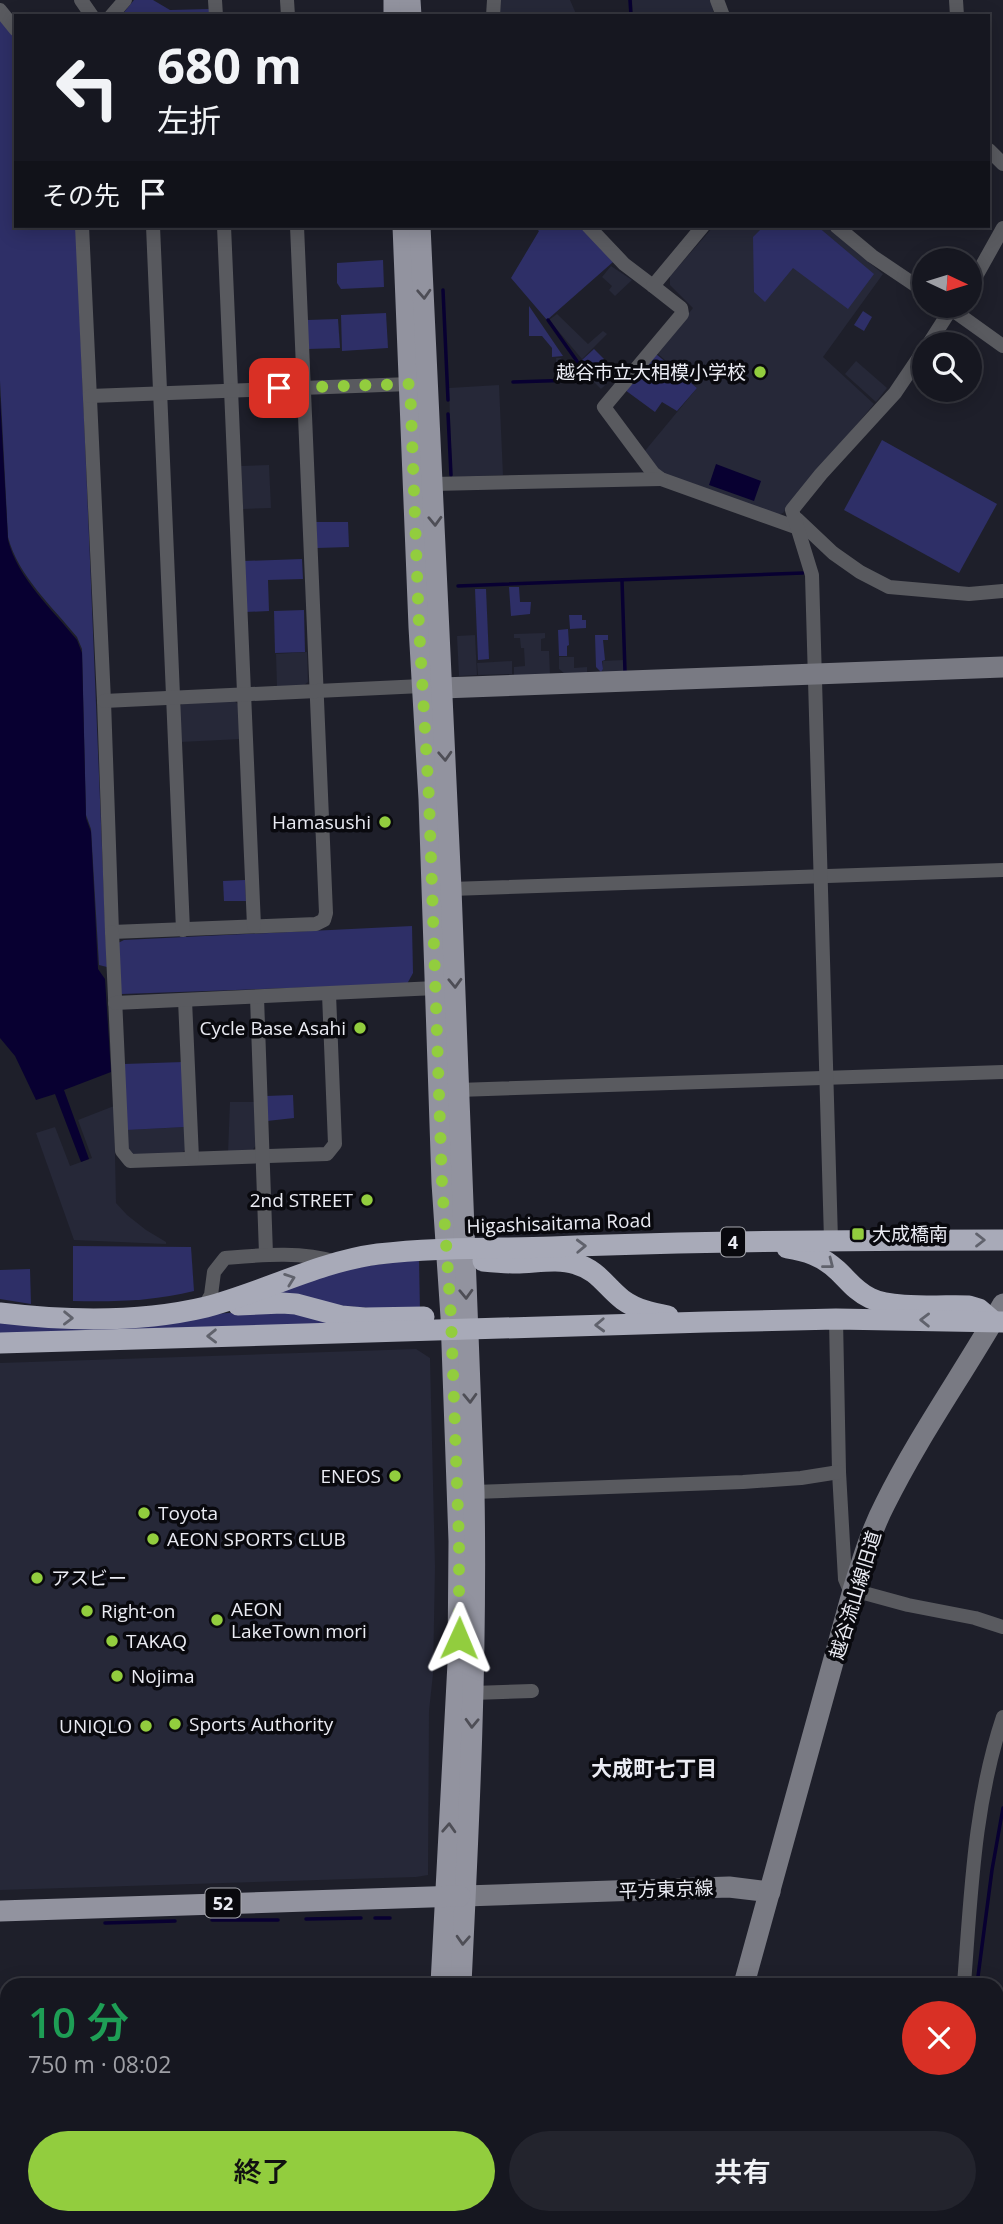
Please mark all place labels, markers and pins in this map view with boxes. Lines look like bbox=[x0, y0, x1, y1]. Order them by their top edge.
pin bbox=[249, 358, 309, 418]
place label: 越谷市立大相模小学校 bbox=[556, 359, 746, 385]
marker: 越谷市立大相模小学校 bbox=[752, 364, 768, 380]
place label: Hamasushi bbox=[272, 809, 371, 835]
marker: Hamasushi bbox=[377, 814, 393, 830]
place label: Cycle Base Asahi bbox=[199, 1015, 346, 1041]
marker: Cycle Base Asahi bbox=[352, 1020, 368, 1036]
place label: 2nd STREET bbox=[250, 1187, 354, 1213]
marker: 2nd STREET bbox=[359, 1192, 375, 1208]
place label: 大成橋南 bbox=[872, 1221, 948, 1247]
marker: 大成橋南 bbox=[850, 1226, 866, 1242]
place label: ENEOS bbox=[320, 1463, 381, 1489]
marker: ENEOS bbox=[387, 1468, 403, 1484]
place label: Toyota bbox=[158, 1500, 218, 1526]
marker: Toyota bbox=[136, 1505, 152, 1521]
place label: AEON SPORTS CLUB bbox=[167, 1526, 346, 1552]
marker: AEON SPORTS CLUB bbox=[145, 1531, 161, 1547]
place label: アスビー bbox=[51, 1565, 127, 1591]
marker: アスビー bbox=[29, 1570, 45, 1586]
place label: AEON LakeTown mori bbox=[231, 1596, 367, 1644]
place label: Right-on bbox=[101, 1598, 175, 1624]
marker: Right-on bbox=[79, 1603, 95, 1619]
marker: AEON LakeTown mori bbox=[209, 1612, 225, 1628]
place label: TAKAQ bbox=[126, 1628, 187, 1654]
marker: TAKAQ bbox=[104, 1633, 120, 1649]
place label: Nojima bbox=[131, 1663, 194, 1689]
marker: Nojima bbox=[109, 1668, 125, 1684]
place label: Sports Authority bbox=[189, 1711, 334, 1737]
place label: UNIQLO bbox=[59, 1713, 132, 1739]
marker: Sports Authority bbox=[167, 1716, 183, 1732]
marker: UNIQLO bbox=[138, 1718, 154, 1734]

